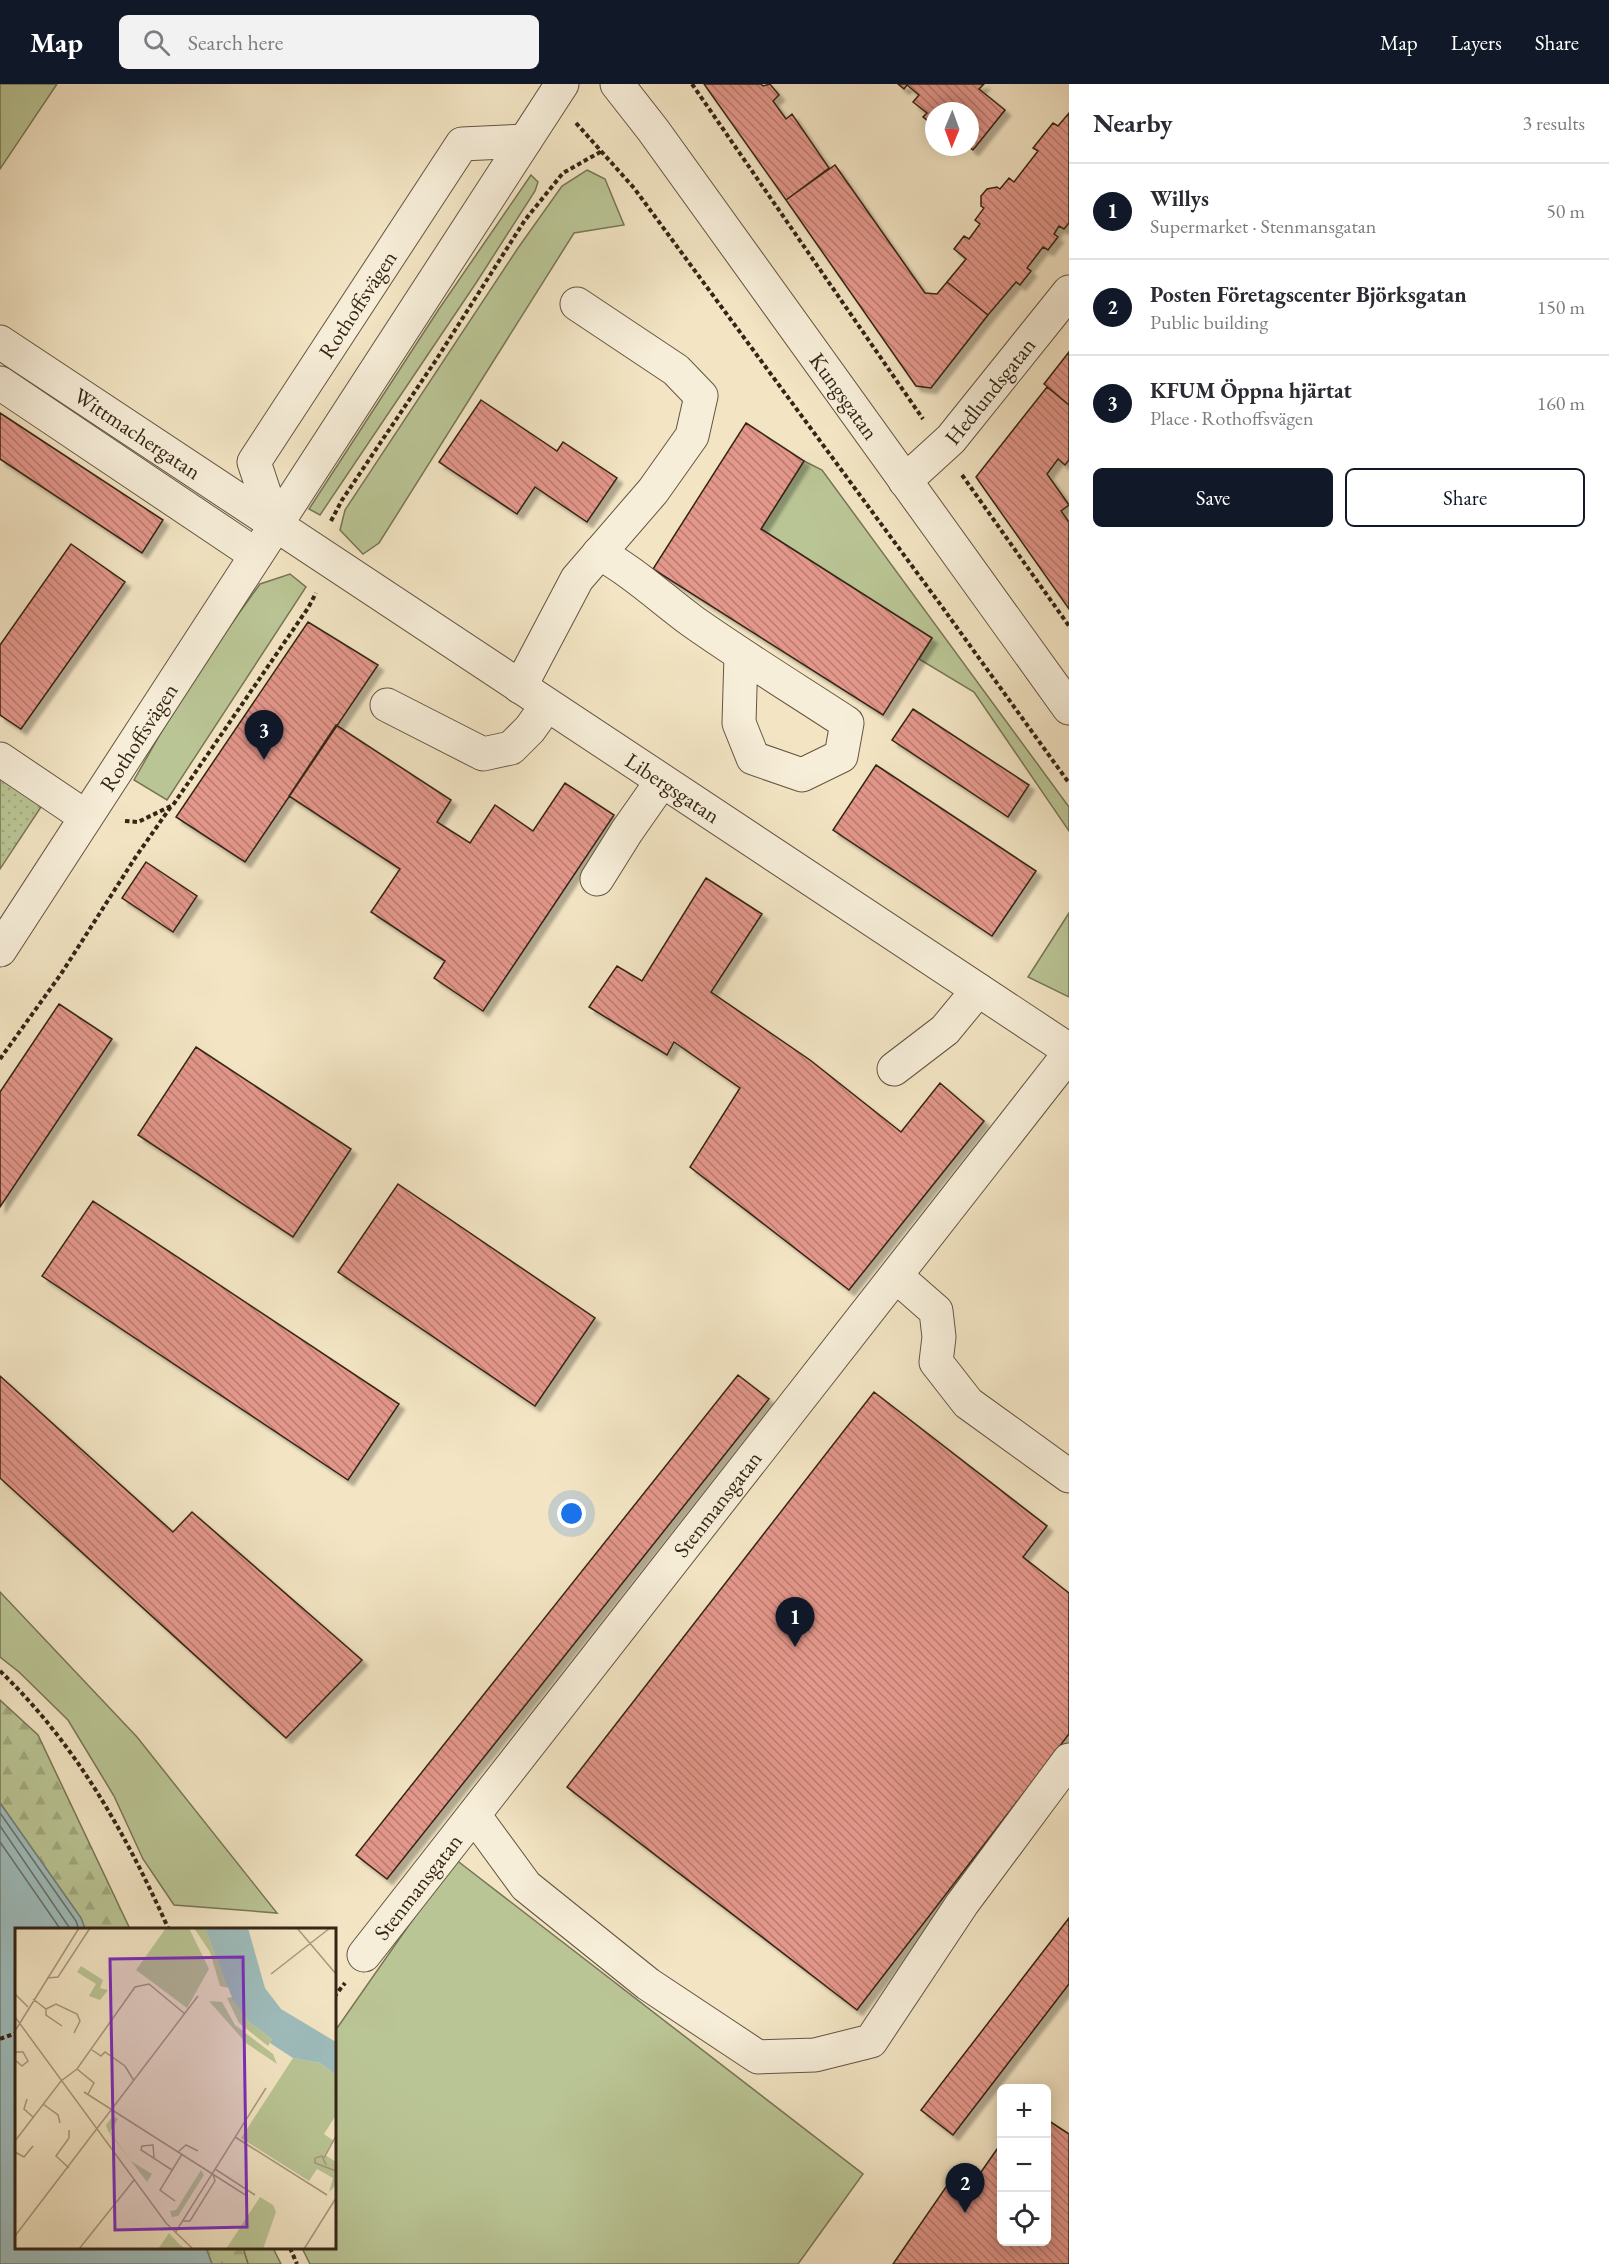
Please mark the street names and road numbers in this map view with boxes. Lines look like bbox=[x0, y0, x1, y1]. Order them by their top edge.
street label: Rothoffsvägen bbox=[311, 244, 403, 364]
street label: Hedlundsgatan bbox=[938, 331, 1042, 451]
street label: Kungsgatan bbox=[803, 347, 886, 445]
street label: Wittmachergatan bbox=[68, 380, 207, 486]
street label: Rothoffsvägen bbox=[93, 677, 184, 797]
street label: Libergsgatan bbox=[620, 746, 726, 830]
street label: Stenmansgatan bbox=[666, 1444, 768, 1563]
street label: Stenmansgatan bbox=[367, 1827, 469, 1946]

